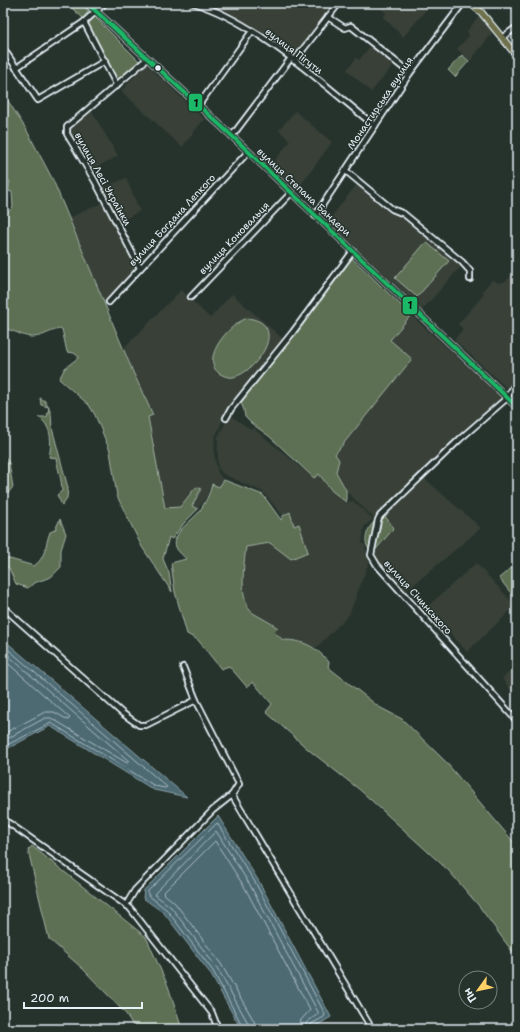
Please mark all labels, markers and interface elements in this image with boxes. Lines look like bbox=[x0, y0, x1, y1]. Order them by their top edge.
street label: вулиця Пігути bbox=[263, 25, 326, 77]
street label: Монастирська вулиця bbox=[344, 54, 416, 152]
unlabelled marker bbox=[153, 63, 163, 73]
line badge: 1 bbox=[188, 93, 203, 112]
text: 1 bbox=[193, 96, 199, 111]
street label: вулиця Лесі Українки bbox=[72, 130, 134, 228]
street label: вулиця Степана Бандери bbox=[254, 145, 354, 239]
street label: вулиця Богдана Лепкого bbox=[126, 171, 218, 269]
street label: вулиця Коновальця bbox=[196, 199, 272, 277]
line badge: 1 bbox=[402, 296, 418, 315]
text: 1 bbox=[407, 298, 413, 313]
street label: вулиця Січинського bbox=[381, 557, 455, 637]
north arrow bbox=[458, 970, 498, 1010]
scale bar bbox=[24, 984, 142, 1010]
text: Пн bbox=[460, 985, 480, 1005]
text: 200 m bbox=[30, 990, 69, 1006]

